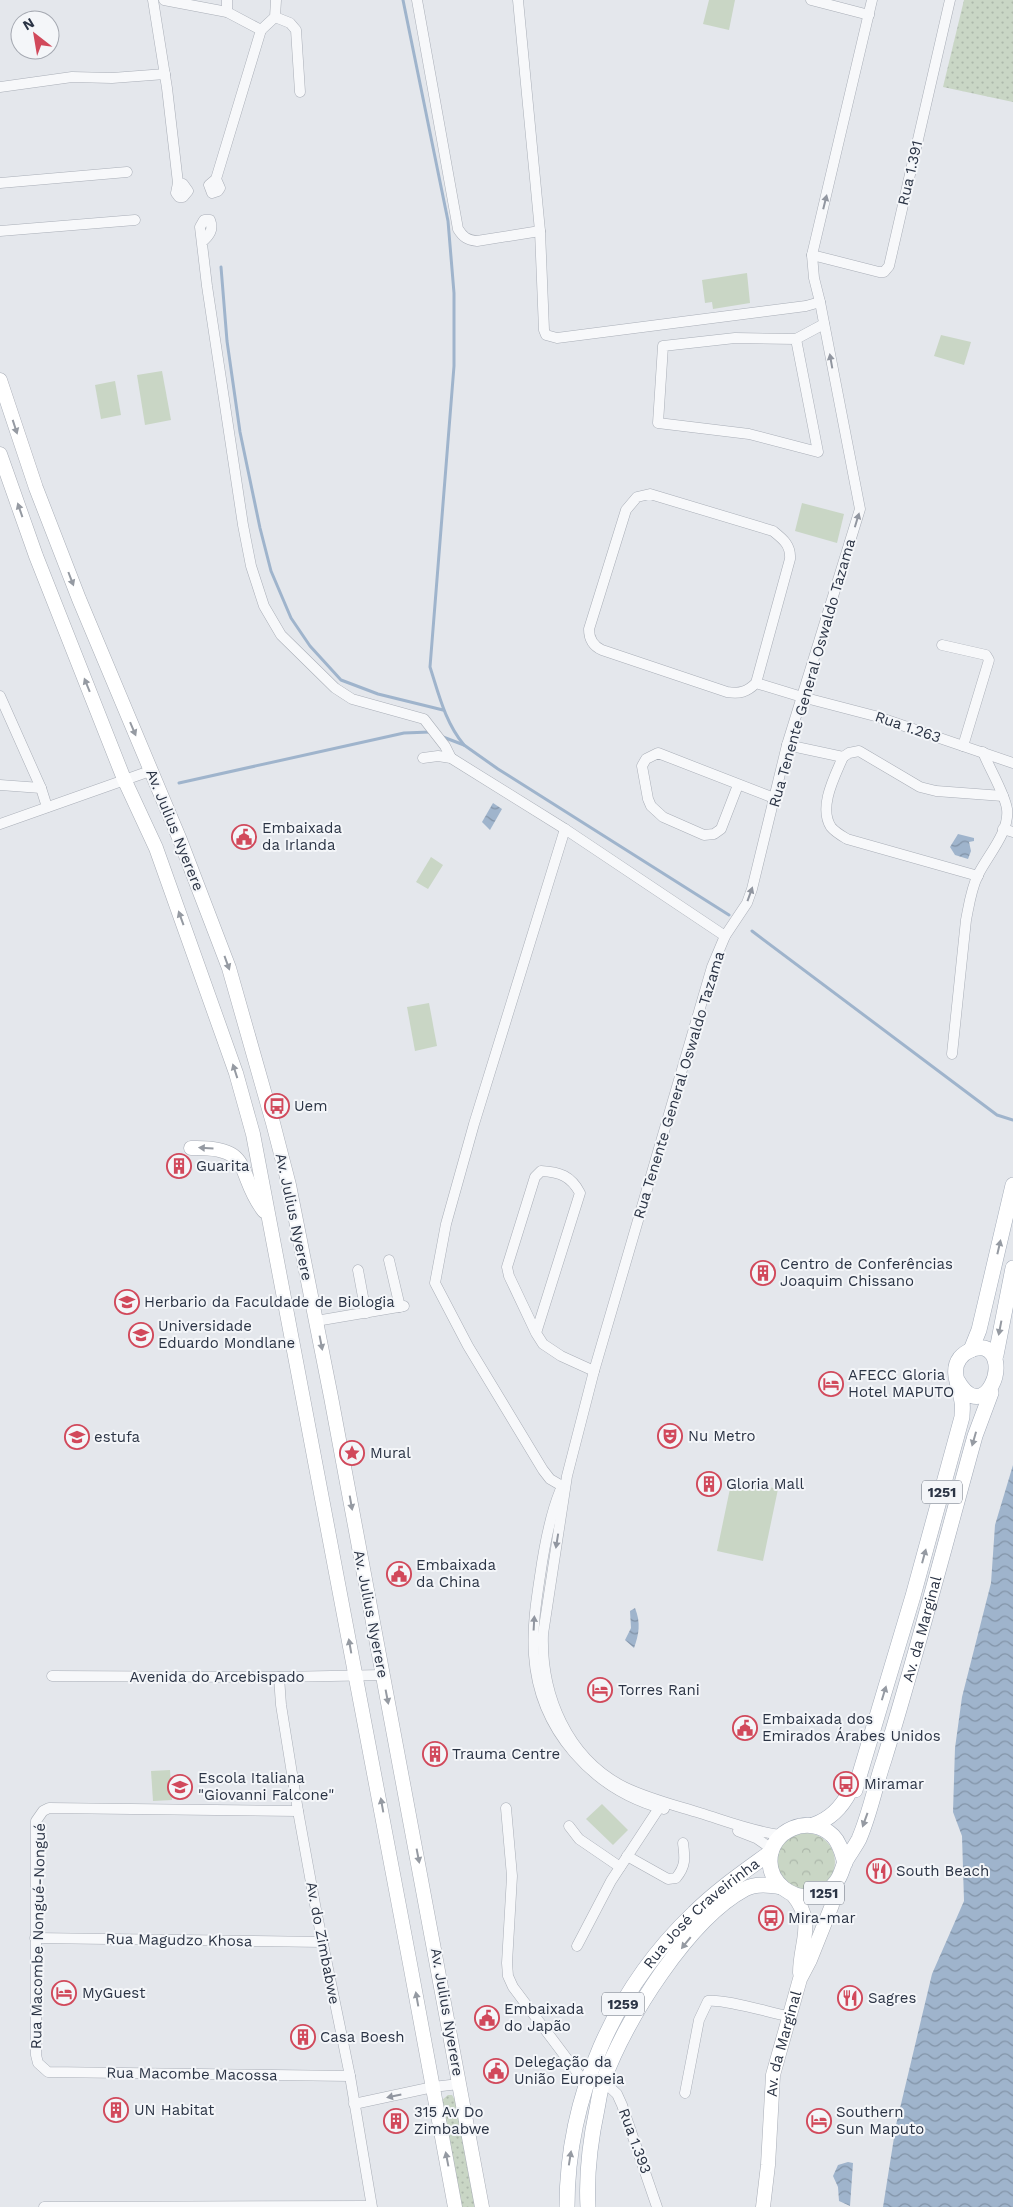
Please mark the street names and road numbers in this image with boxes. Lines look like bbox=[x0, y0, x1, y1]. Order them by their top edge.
street label: Rua 1.391 bbox=[894, 139, 926, 207]
street label: Rua Tenente General Oswaldo Tazama bbox=[765, 536, 859, 809]
street label: Rua 1.263 bbox=[873, 707, 943, 747]
street label: Av. Julius Nyerere bbox=[142, 766, 208, 894]
street label: Rua Tenente General Oswaldo Tazama bbox=[630, 949, 729, 1221]
street label: Av. Julius Nyerere bbox=[272, 1152, 316, 1282]
road number: 1251 bbox=[922, 1480, 962, 1504]
street label: Av. Julius Nyerere bbox=[350, 1549, 392, 1679]
street label: Av. da Marginal bbox=[899, 1574, 945, 1684]
street label: Avenida do Arcebispado bbox=[129, 1668, 305, 1686]
street label: Rua Macombe Nongué-Nongué bbox=[27, 1823, 49, 2049]
street label: Rua José Craveirinha bbox=[639, 1854, 763, 1972]
street label: Av. do Zimbabwe bbox=[302, 1880, 344, 2006]
road number: 1251 bbox=[804, 1882, 844, 1905]
street label: Rua Magudzo Khosa bbox=[106, 1930, 253, 1950]
street label: Av. Julius Nyerere bbox=[427, 1947, 467, 2077]
street label: Av. da Marginal bbox=[763, 1988, 805, 2098]
road number: 1259 bbox=[602, 1992, 644, 2016]
street label: Rua Macombe Macossa bbox=[106, 2064, 278, 2085]
street label: Rua 1.393 bbox=[615, 2106, 655, 2176]

